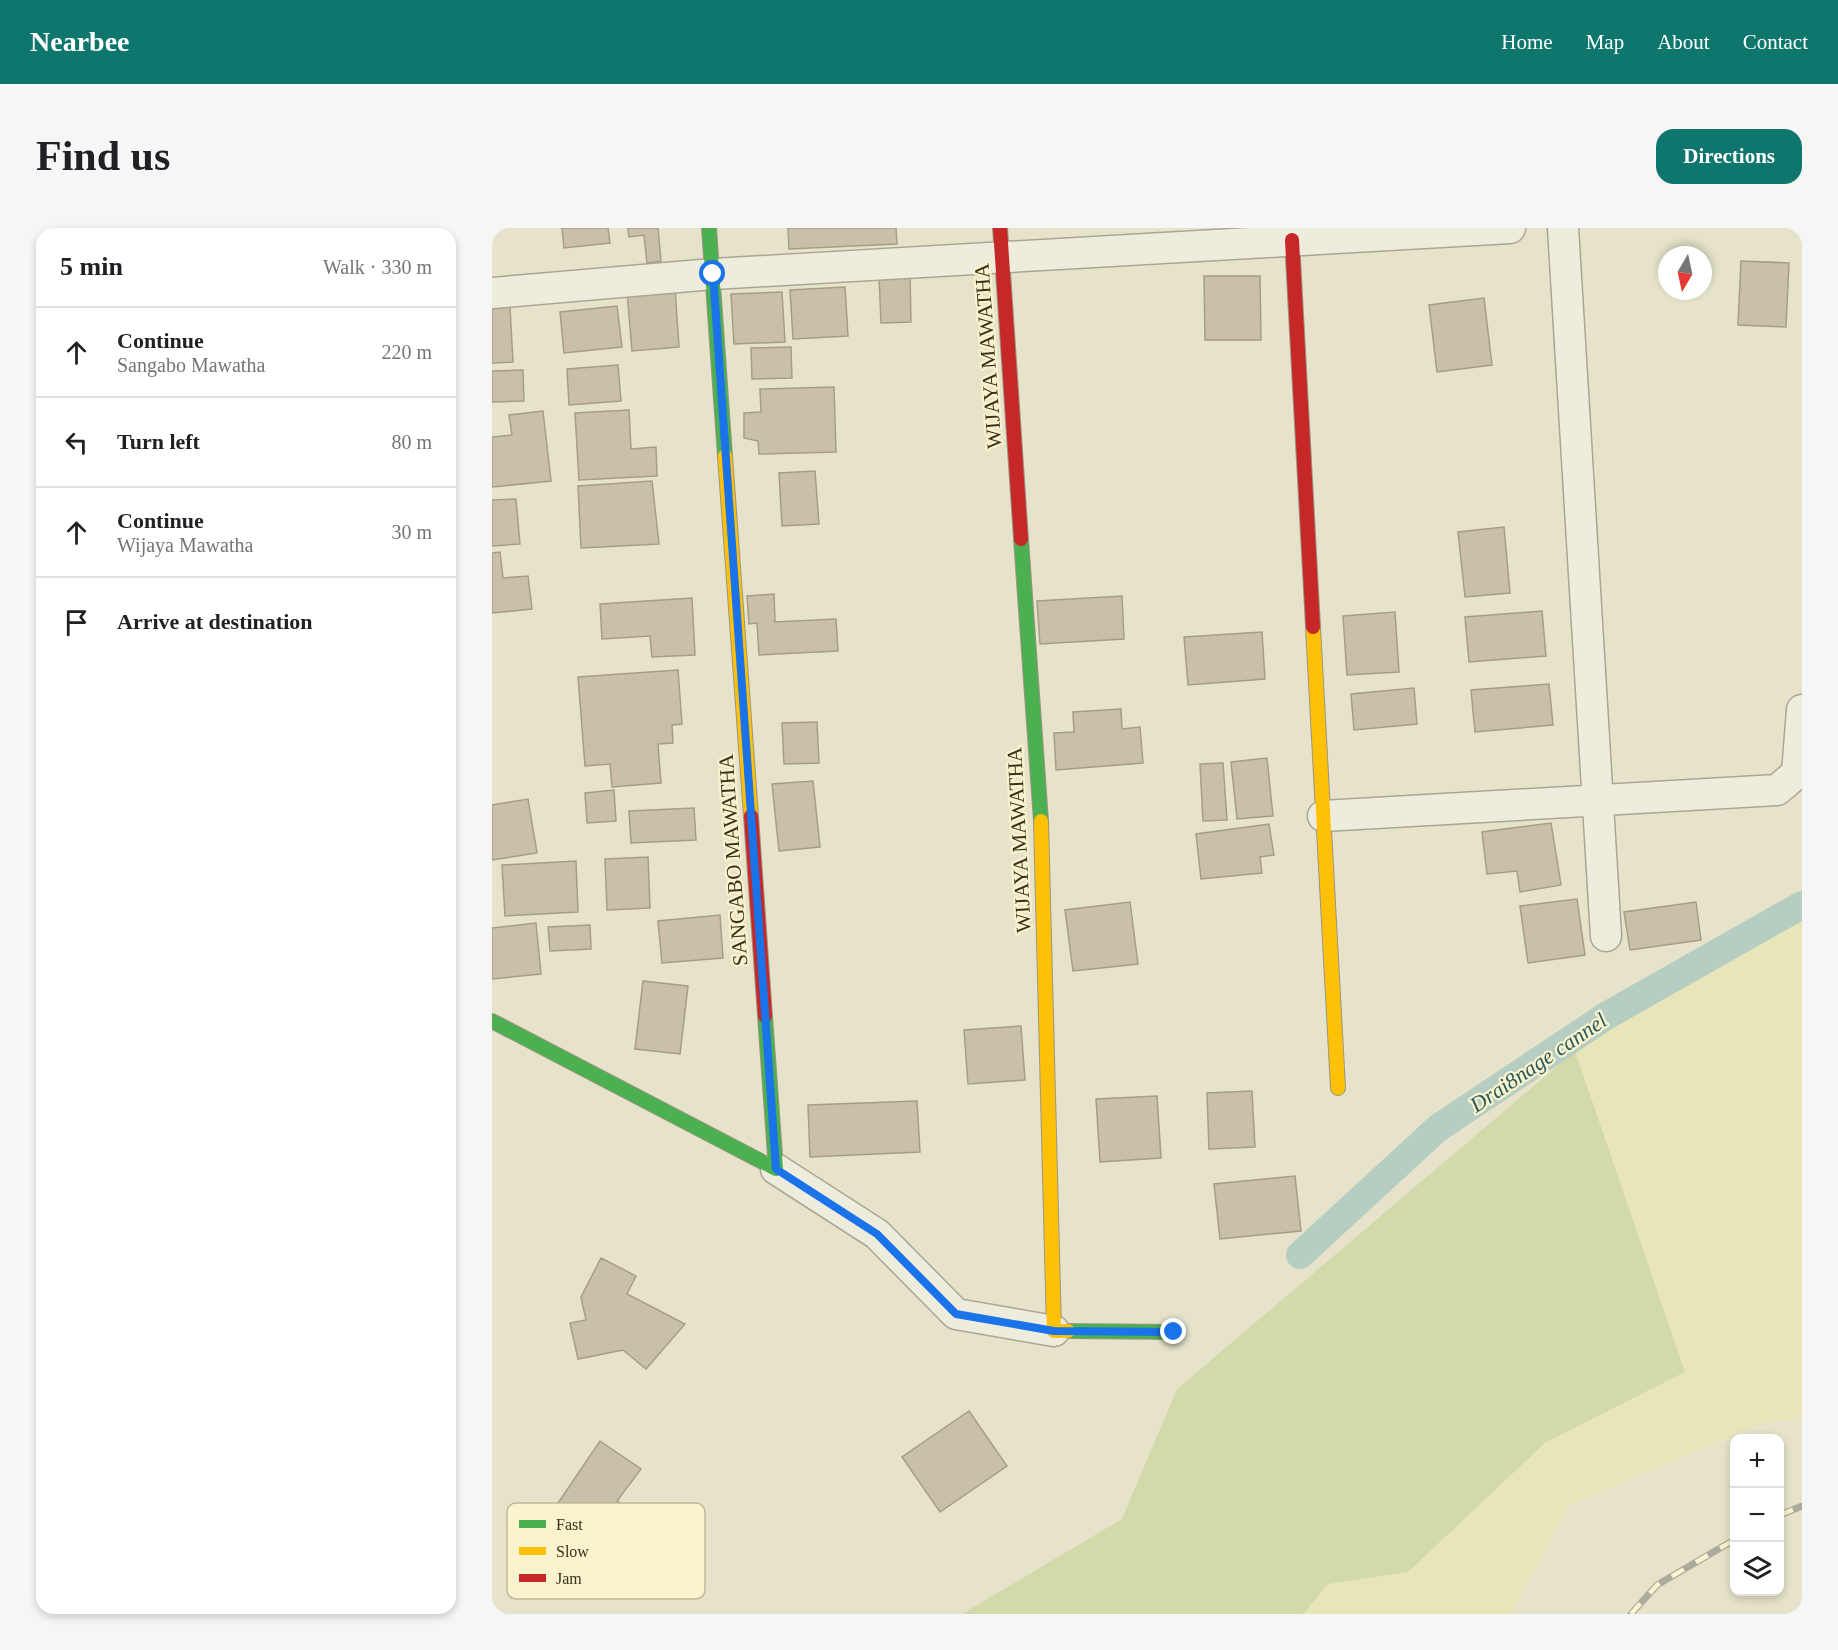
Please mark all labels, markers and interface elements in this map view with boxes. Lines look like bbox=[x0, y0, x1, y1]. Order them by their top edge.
text: Nearbee bbox=[30, 26, 130, 57]
text: Home bbox=[1501, 30, 1553, 54]
text: Map bbox=[1586, 30, 1624, 54]
text: About bbox=[1657, 30, 1710, 54]
text: Contact bbox=[1743, 30, 1808, 54]
button: Directions bbox=[1656, 129, 1802, 184]
text: Find us bbox=[36, 133, 170, 179]
north arrow bbox=[1658, 246, 1712, 300]
text: 5 min bbox=[60, 252, 123, 281]
text: Walk · 330 m bbox=[323, 256, 432, 278]
route start bbox=[699, 260, 725, 286]
street label: WIJAYA MAWATHA bbox=[969, 262, 1006, 450]
text: Continue bbox=[117, 328, 204, 353]
icon: ahead bbox=[60, 336, 93, 369]
text: 220 m bbox=[381, 341, 432, 363]
text: Sangabo Mawatha bbox=[117, 354, 265, 376]
icon: left bbox=[60, 426, 93, 459]
text: Turn left bbox=[117, 429, 200, 454]
text: 80 m bbox=[391, 431, 432, 453]
text: Continue bbox=[117, 508, 204, 533]
icon: ahead bbox=[60, 516, 93, 549]
text: 30 m bbox=[391, 521, 432, 543]
text: Wijaya Mawatha bbox=[117, 534, 253, 556]
icon: arrive bbox=[60, 606, 93, 639]
text: Arrive at destination bbox=[117, 609, 313, 634]
street label: WIJAYA MAWATHA bbox=[1002, 746, 1036, 933]
street label: SANGABO MAWATHA bbox=[714, 752, 752, 967]
water label: Drai8nage cannel bbox=[1464, 1007, 1611, 1118]
route end bbox=[1160, 1318, 1186, 1344]
map controls bbox=[1730, 1434, 1784, 1596]
button: + bbox=[1730, 1434, 1784, 1488]
button: − bbox=[1730, 1488, 1784, 1542]
legend bbox=[507, 1503, 705, 1599]
text: Fast bbox=[556, 1516, 583, 1533]
button: layers bbox=[1730, 1542, 1784, 1596]
text: Slow bbox=[556, 1543, 589, 1560]
text: Jam bbox=[556, 1570, 582, 1587]

